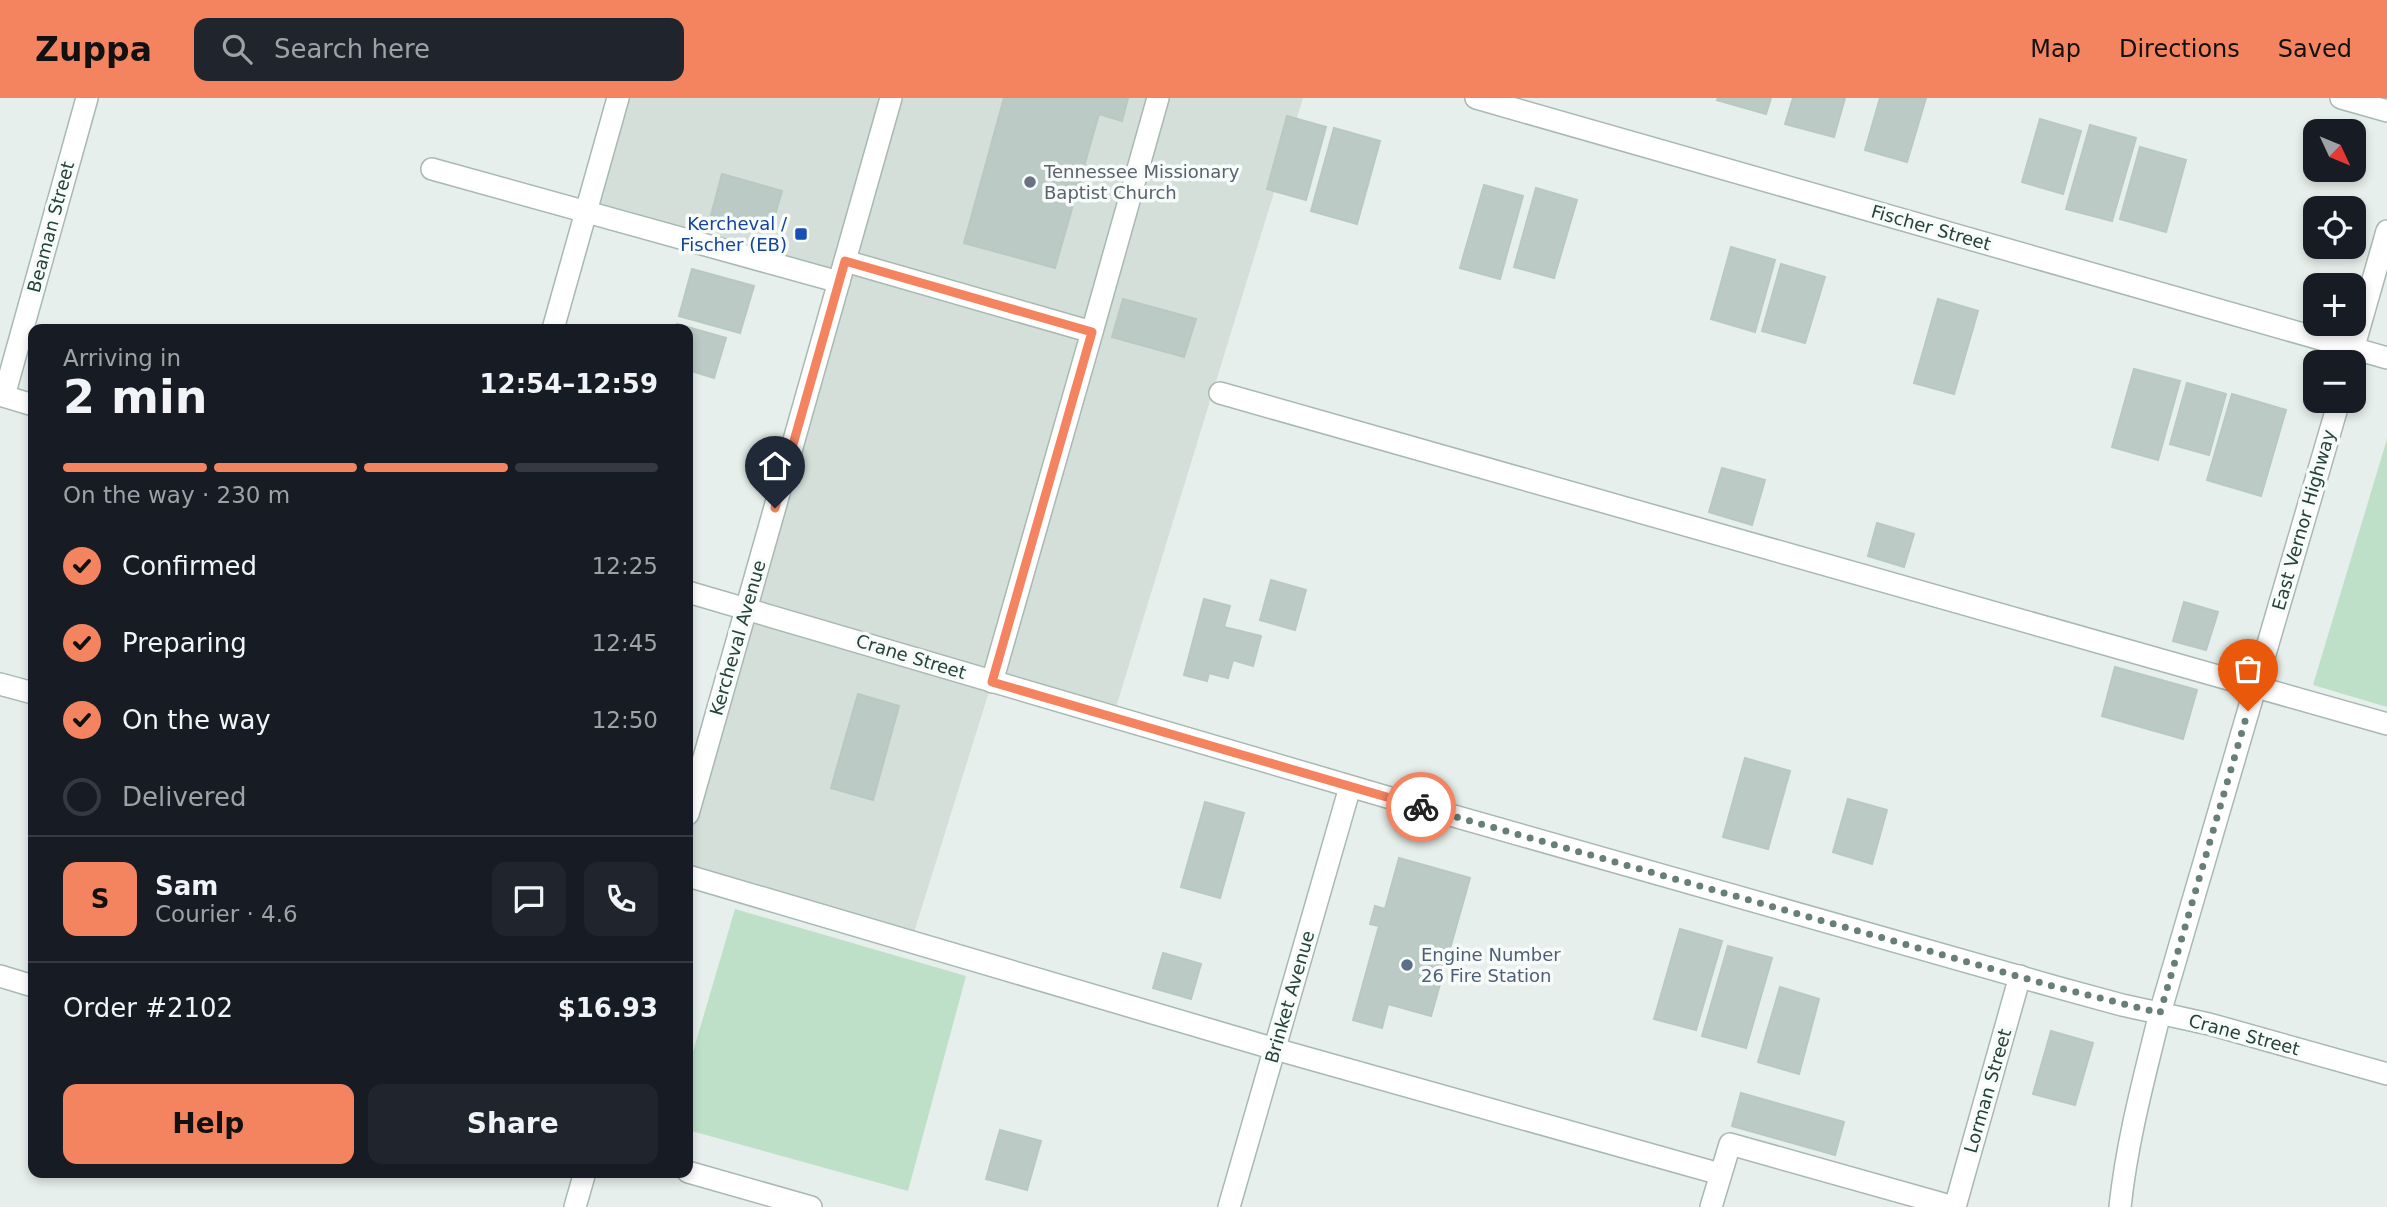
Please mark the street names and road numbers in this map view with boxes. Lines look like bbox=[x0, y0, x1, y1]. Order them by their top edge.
street label: Beaman Street bbox=[23, 159, 78, 295]
street label: Fischer Street bbox=[1869, 200, 1993, 255]
street label: East Vernor Highway bbox=[2268, 427, 2339, 613]
street label: Kercheval Avenue bbox=[705, 558, 770, 718]
street label: Crane Street bbox=[854, 630, 969, 683]
street label: Brinket Avenue bbox=[1261, 928, 1318, 1065]
street label: Crane Street bbox=[2186, 1010, 2302, 1059]
street label: Lorman Street bbox=[1960, 1026, 2015, 1155]

